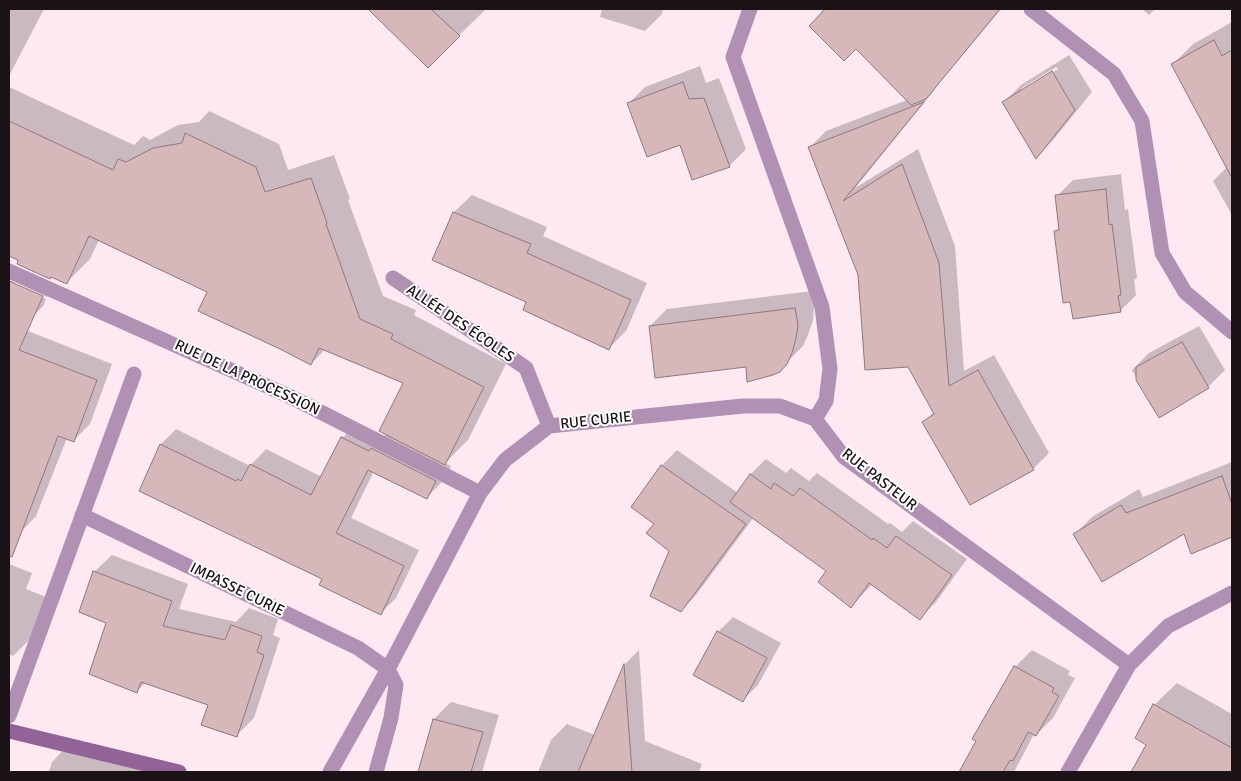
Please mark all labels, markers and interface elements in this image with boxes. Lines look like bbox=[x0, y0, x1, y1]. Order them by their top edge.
street label: ALLÉE DES ÉCOLES bbox=[403, 281, 517, 367]
street label: RUE DE LA PROCESSION bbox=[172, 336, 322, 420]
street label: RUE CURIE bbox=[559, 408, 633, 434]
street label: RUE PASTEUR bbox=[838, 445, 920, 515]
street label: IMPASSE CURIE bbox=[187, 559, 287, 621]

